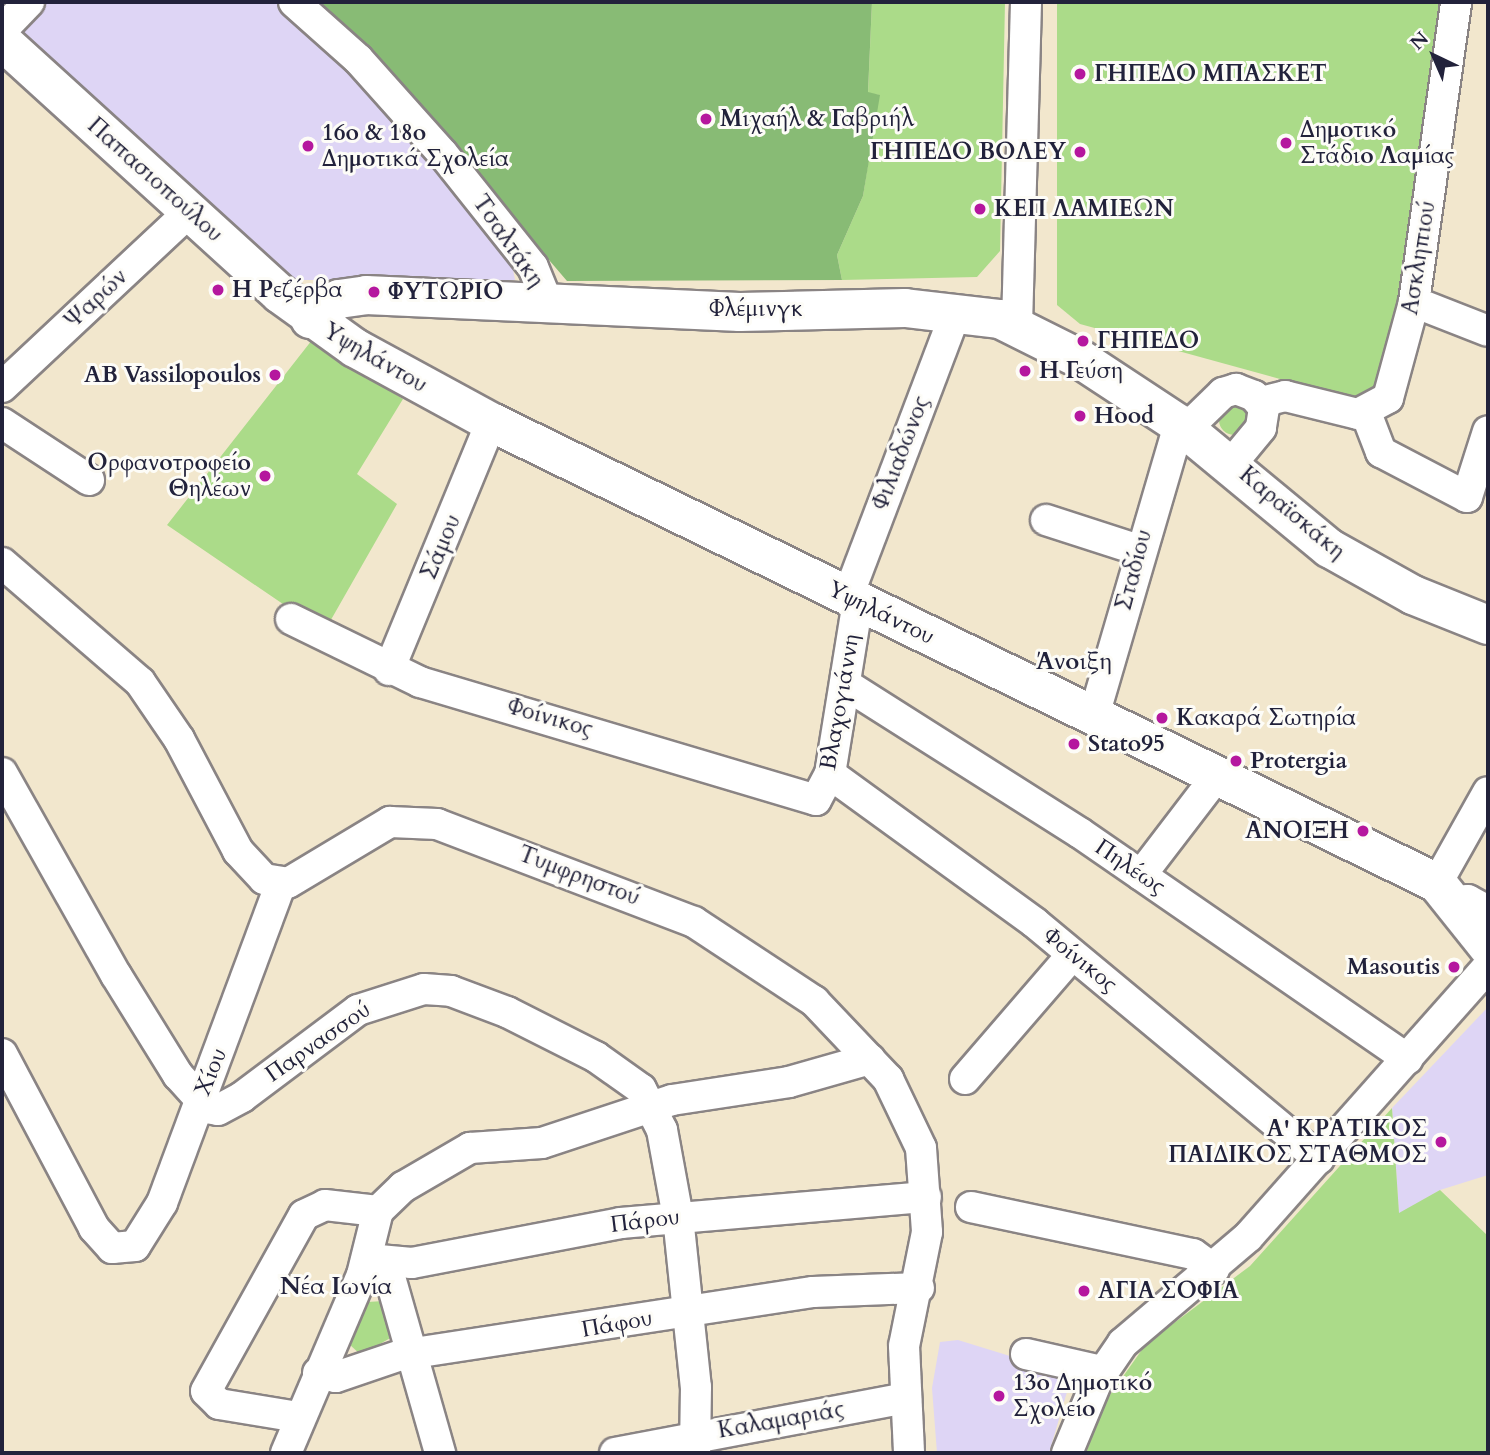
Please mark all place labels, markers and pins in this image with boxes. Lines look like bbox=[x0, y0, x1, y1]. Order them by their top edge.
place label: ΓΗΠΕΔΟ ΜΠΑΣΚΕΤ bbox=[1094, 60, 1327, 88]
marker: ΓΗΠΕΔΟ ΜΠΑΣΚΕΤ bbox=[1072, 66, 1088, 82]
place label: Μιχαήλ & Γαβριήλ bbox=[720, 105, 914, 133]
marker: Μιχαήλ & Γαβριήλ bbox=[698, 111, 714, 127]
place label: Δημοτικό Στάδιο Λαμίας bbox=[1300, 116, 1454, 170]
place label: 16ο & 18ο Δημοτικά Σχολεία bbox=[322, 119, 509, 173]
marker: Δημοτικό Στάδιο Λαμίας bbox=[1278, 135, 1294, 151]
marker: 16ο & 18ο Δημοτικά Σχολεία bbox=[300, 138, 316, 154]
place label: ΓΗΠΕΔΟ ΒΟΛΕΥ bbox=[870, 138, 1066, 166]
marker: ΓΗΠΕΔΟ ΒΟΛΕΥ bbox=[1072, 144, 1088, 160]
place label: ΚΕΠ ΛΑΜΙΕΩΝ bbox=[994, 195, 1174, 223]
marker: ΚΕΠ ΛΑΜΙΕΩΝ bbox=[972, 201, 988, 217]
place label: Η Ρεζέρβα bbox=[232, 276, 342, 304]
place label: ΦΥΤΩΡΙΟ bbox=[388, 278, 503, 306]
marker: Η Ρεζέρβα bbox=[210, 282, 226, 298]
marker: ΦΥΤΩΡΙΟ bbox=[366, 284, 382, 300]
place label: ΓΗΠΕΔΟ bbox=[1097, 327, 1199, 355]
marker: ΓΗΠΕΔΟ bbox=[1075, 333, 1091, 349]
place label: Η Γεύση bbox=[1039, 357, 1123, 385]
place label: AB Vassilopoulos bbox=[84, 361, 261, 389]
marker: Η Γεύση bbox=[1017, 363, 1033, 379]
marker: AB Vassilopoulos bbox=[267, 367, 283, 383]
place label: Hood bbox=[1094, 402, 1154, 430]
marker: Hood bbox=[1072, 408, 1088, 424]
place label: Ορφανοτροφείο Θηλέων bbox=[87, 449, 251, 503]
marker: Ορφανοτροφείο Θηλέων bbox=[257, 468, 273, 484]
place label: Κακαρά Σωτηρία bbox=[1176, 704, 1356, 732]
marker: Κακαρά Σωτηρία bbox=[1154, 710, 1170, 726]
place label: Stato95 bbox=[1088, 730, 1165, 758]
marker: Stato95 bbox=[1066, 736, 1082, 752]
place label: Protergia bbox=[1250, 747, 1347, 775]
marker: Protergia bbox=[1228, 753, 1244, 769]
place label: ΑΝΟΙΞΗ bbox=[1245, 817, 1349, 845]
marker: ΑΝΟΙΞΗ bbox=[1355, 823, 1371, 839]
place label: Masoutis bbox=[1347, 953, 1440, 981]
marker: Masoutis bbox=[1446, 959, 1462, 975]
place label: Α' ΚΡΑΤΙΚΟΣ ΠΑΙΔΙΚΟΣ ΣΤΑΘΜΟΣ bbox=[1168, 1115, 1427, 1169]
marker: Α' ΚΡΑΤΙΚΟΣ ΠΑΙΔΙΚΟΣ ΣΤΑΘΜΟΣ bbox=[1433, 1134, 1449, 1150]
place label: ΑΓΙΑ ΣΟΦΙΑ bbox=[1098, 1277, 1239, 1305]
marker: ΑΓΙΑ ΣΟΦΙΑ bbox=[1076, 1283, 1092, 1299]
place label: 13ο Δημοτικό Σχολείο bbox=[1013, 1369, 1152, 1423]
marker: 13ο Δημοτικό Σχολείο bbox=[991, 1388, 1007, 1404]

